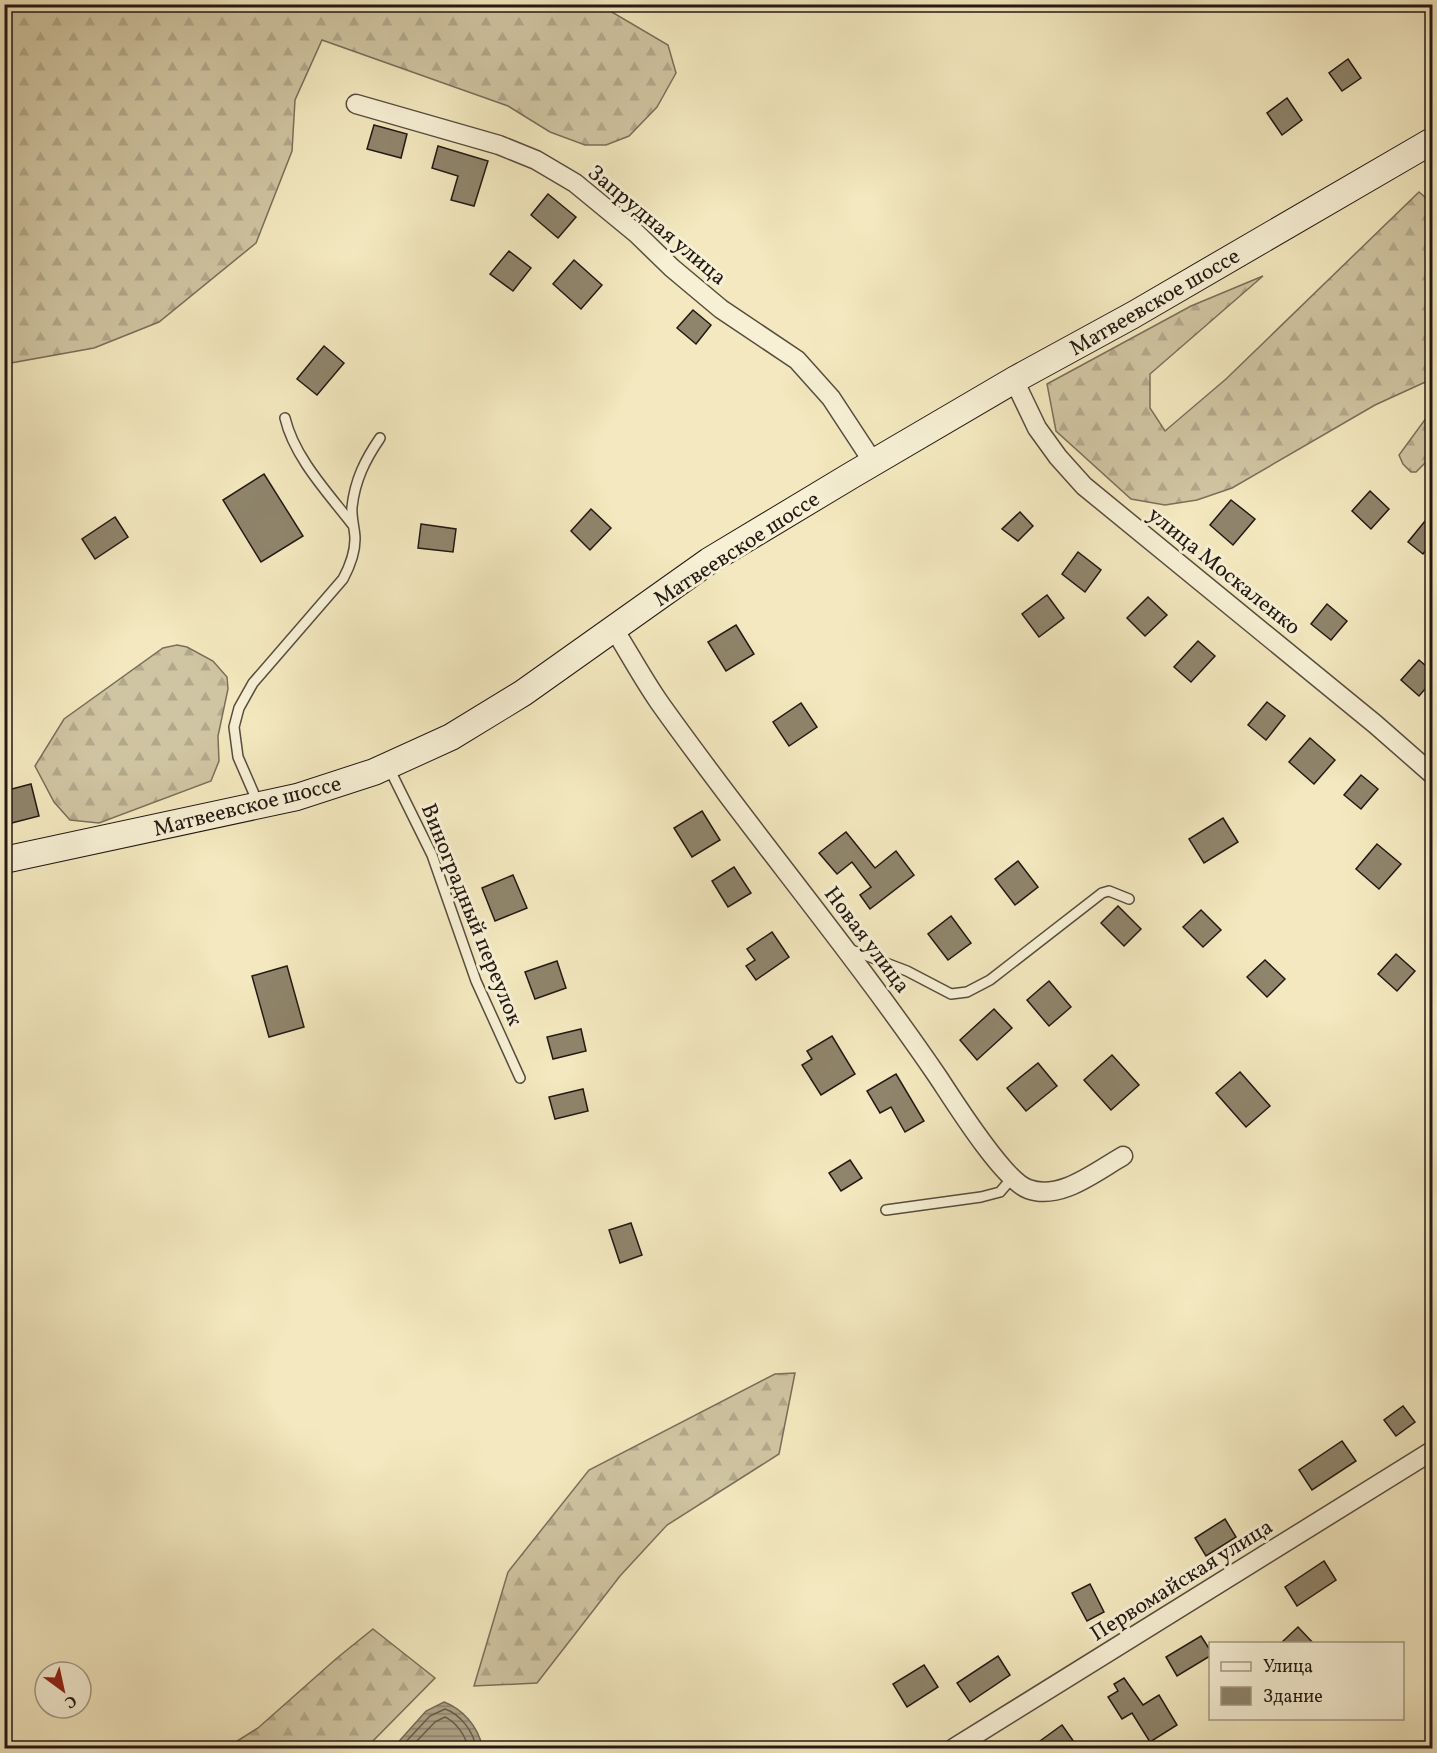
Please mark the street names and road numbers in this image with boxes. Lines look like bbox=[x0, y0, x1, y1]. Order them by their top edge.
street label: Запрудная улица bbox=[580, 158, 733, 293]
street label: Матвеевское шоссе bbox=[1064, 242, 1246, 365]
street label: Матвеевское шоссе bbox=[648, 485, 827, 616]
street label: улица Москаленко bbox=[1140, 500, 1307, 643]
street label: Матвеевское шоссе bbox=[150, 769, 345, 846]
street label: Виноградный переулок bbox=[412, 799, 530, 1031]
street label: Новая улица bbox=[815, 881, 917, 1001]
street label: Первомайская улица bbox=[1085, 1512, 1280, 1650]

